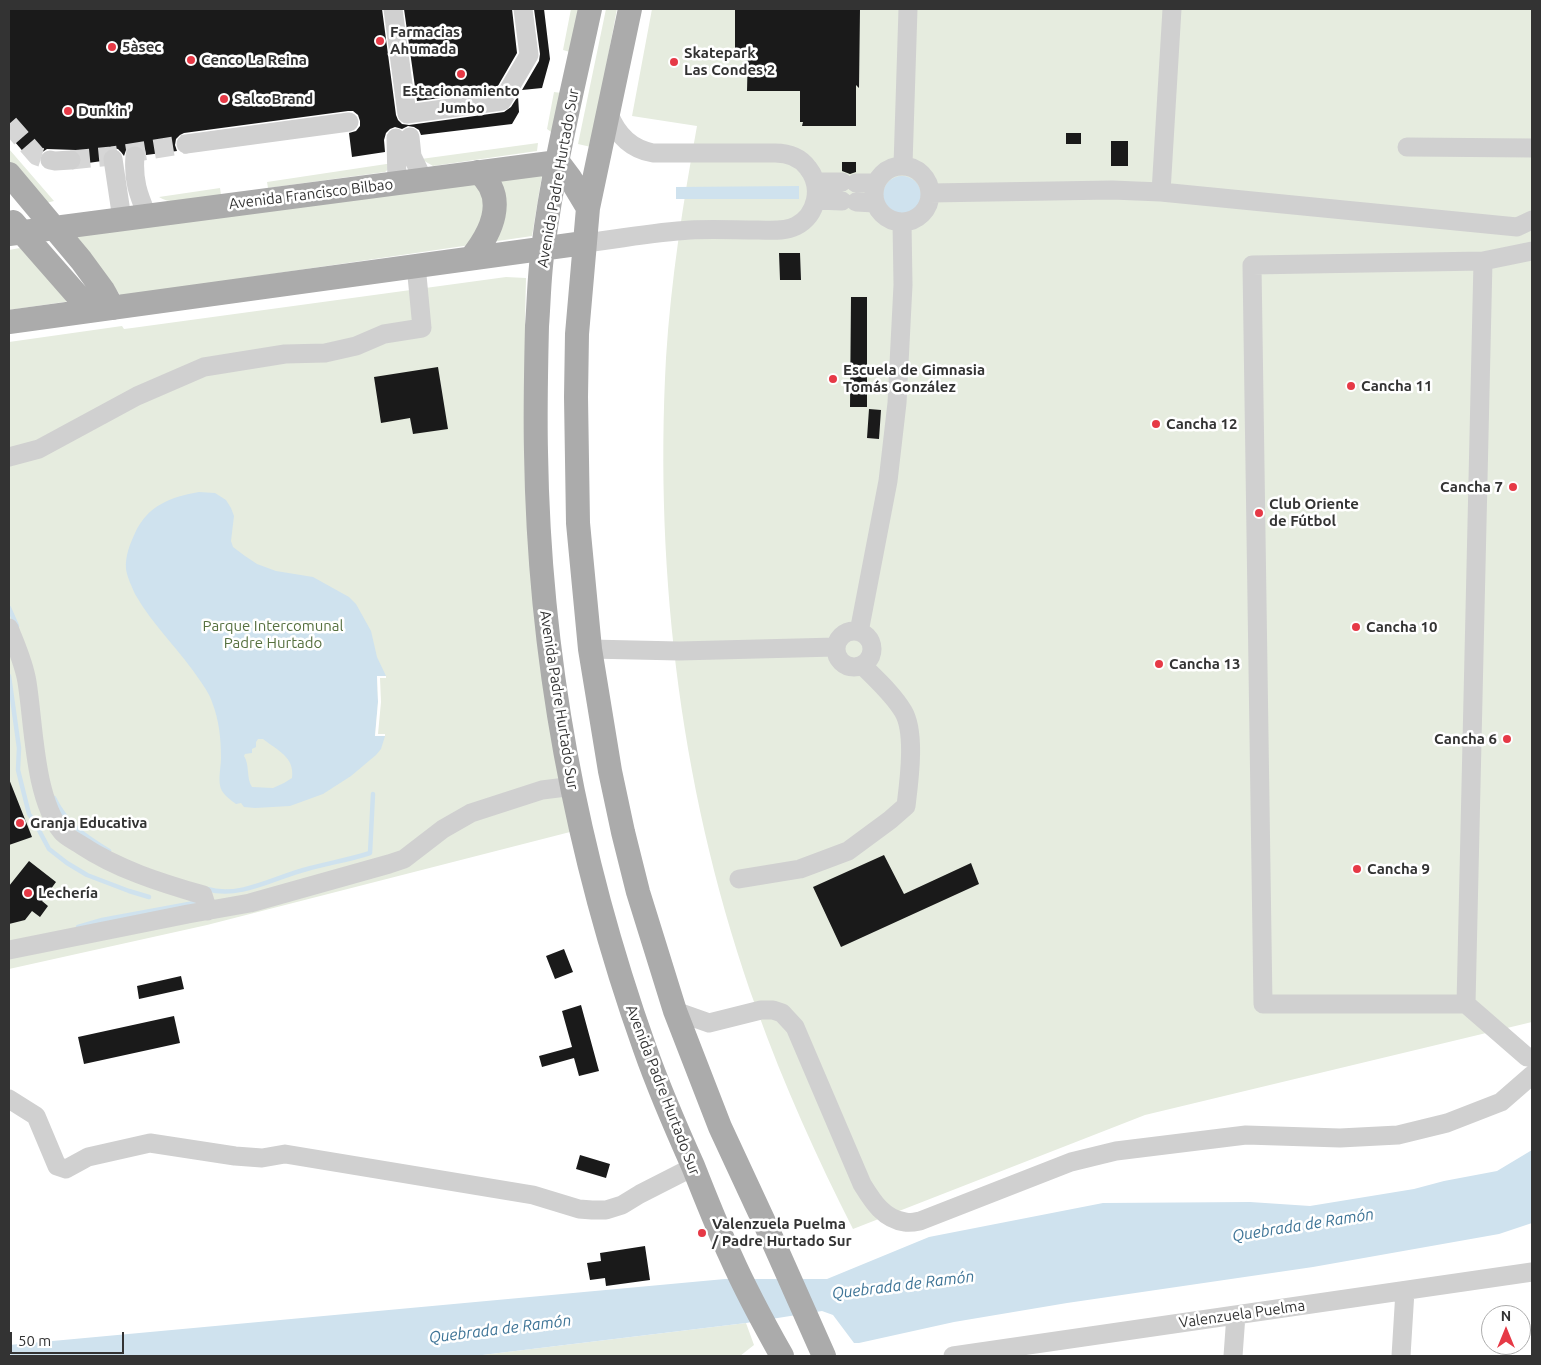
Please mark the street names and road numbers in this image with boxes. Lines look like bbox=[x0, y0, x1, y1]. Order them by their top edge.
street label: Avenida Padre Hurtado Sur bbox=[533, 87, 583, 269]
street label: Avenida Francisco Bilbao bbox=[228, 175, 394, 213]
street label: Avenida Padre Hurtado Sur bbox=[536, 609, 582, 791]
street label: Avenida Padre Hurtado Sur bbox=[622, 1002, 704, 1178]
street label: Valenzuela Puelma bbox=[1178, 1296, 1306, 1332]

